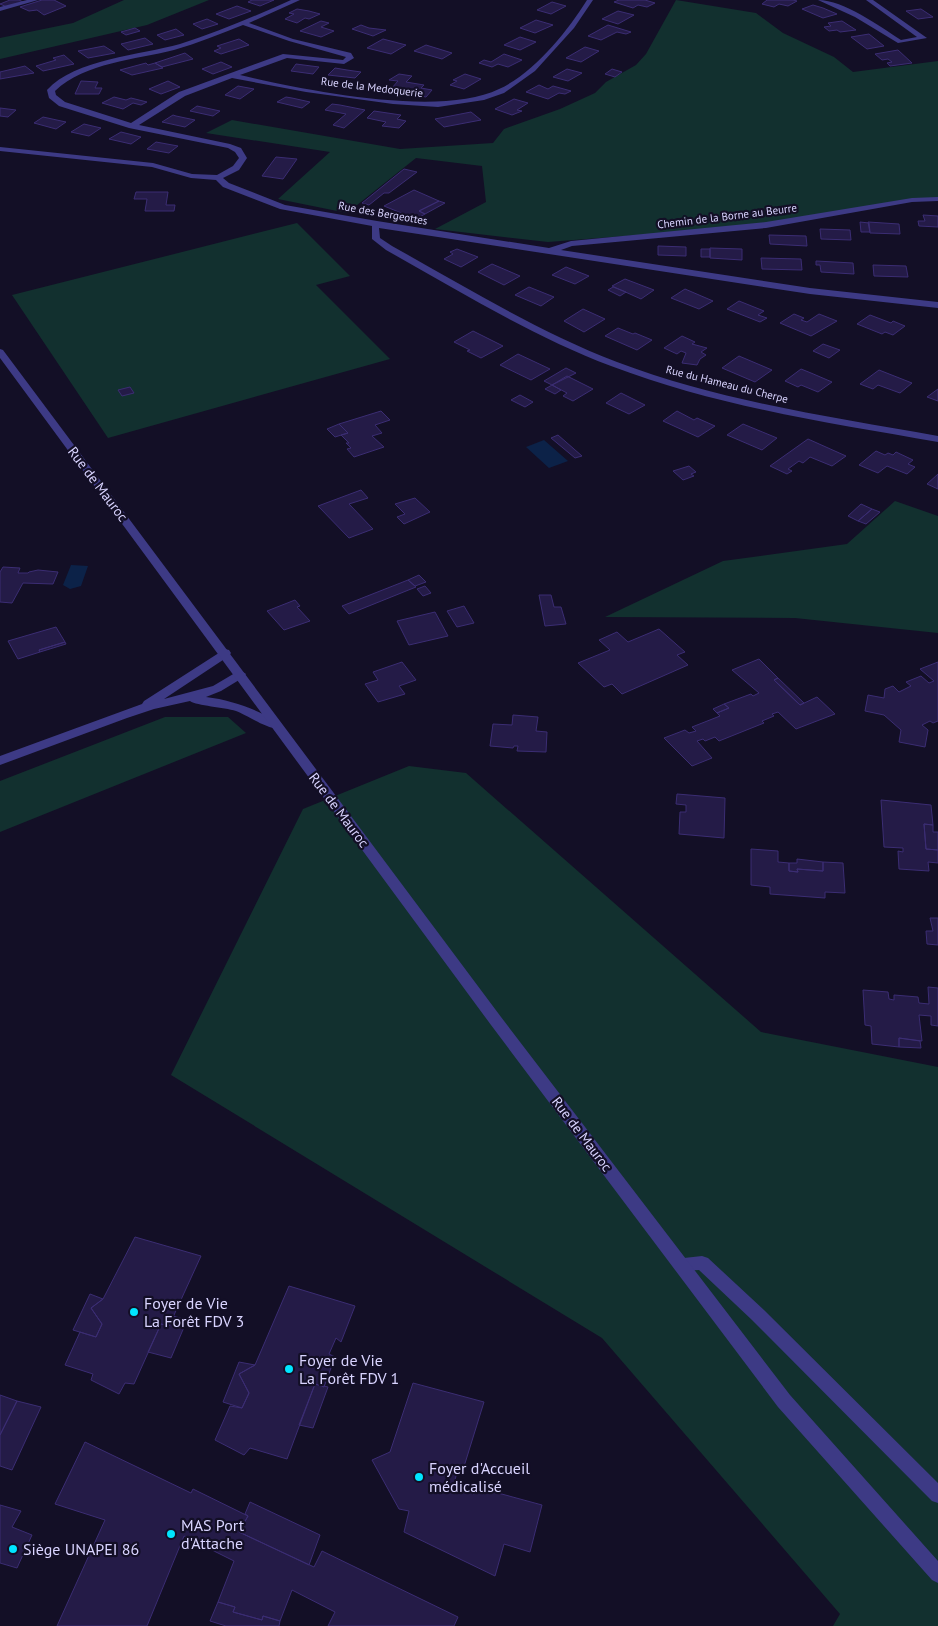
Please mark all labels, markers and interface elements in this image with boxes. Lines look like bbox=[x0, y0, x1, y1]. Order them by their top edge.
street label: Rue de la Medoquerie bbox=[320, 74, 424, 100]
street label: Rue des Bergeottes bbox=[337, 198, 429, 228]
street label: Chemin de la Borne au Beurre bbox=[656, 200, 798, 232]
street label: Rue du Hameau du Cherpe bbox=[665, 362, 790, 406]
street label: Rue de Mauroc bbox=[64, 443, 132, 525]
street label: Rue de Mauroc bbox=[305, 769, 373, 851]
street label: Rue de Mauroc bbox=[548, 1093, 616, 1175]
place label: Foyer de Vie La Forêt FDV 3 bbox=[144, 1293, 244, 1331]
marker: Foyer de Vie La Forêt FDV 3 bbox=[128, 1306, 140, 1318]
place label: Foyer de Vie La Forêt FDV 1 bbox=[299, 1350, 399, 1388]
marker: Foyer de Vie La Forêt FDV 1 bbox=[283, 1363, 295, 1375]
place label: Foyer d'Accueil médicalisé bbox=[429, 1458, 530, 1496]
marker: Foyer d'Accueil médicalisé bbox=[413, 1471, 425, 1483]
place label: MAS Port d'Attache bbox=[181, 1515, 245, 1553]
marker: MAS Port d'Attache bbox=[165, 1528, 177, 1540]
place label: Siège UNAPEI 86 bbox=[23, 1539, 139, 1559]
marker: Siège UNAPEI 86 bbox=[7, 1543, 19, 1555]

